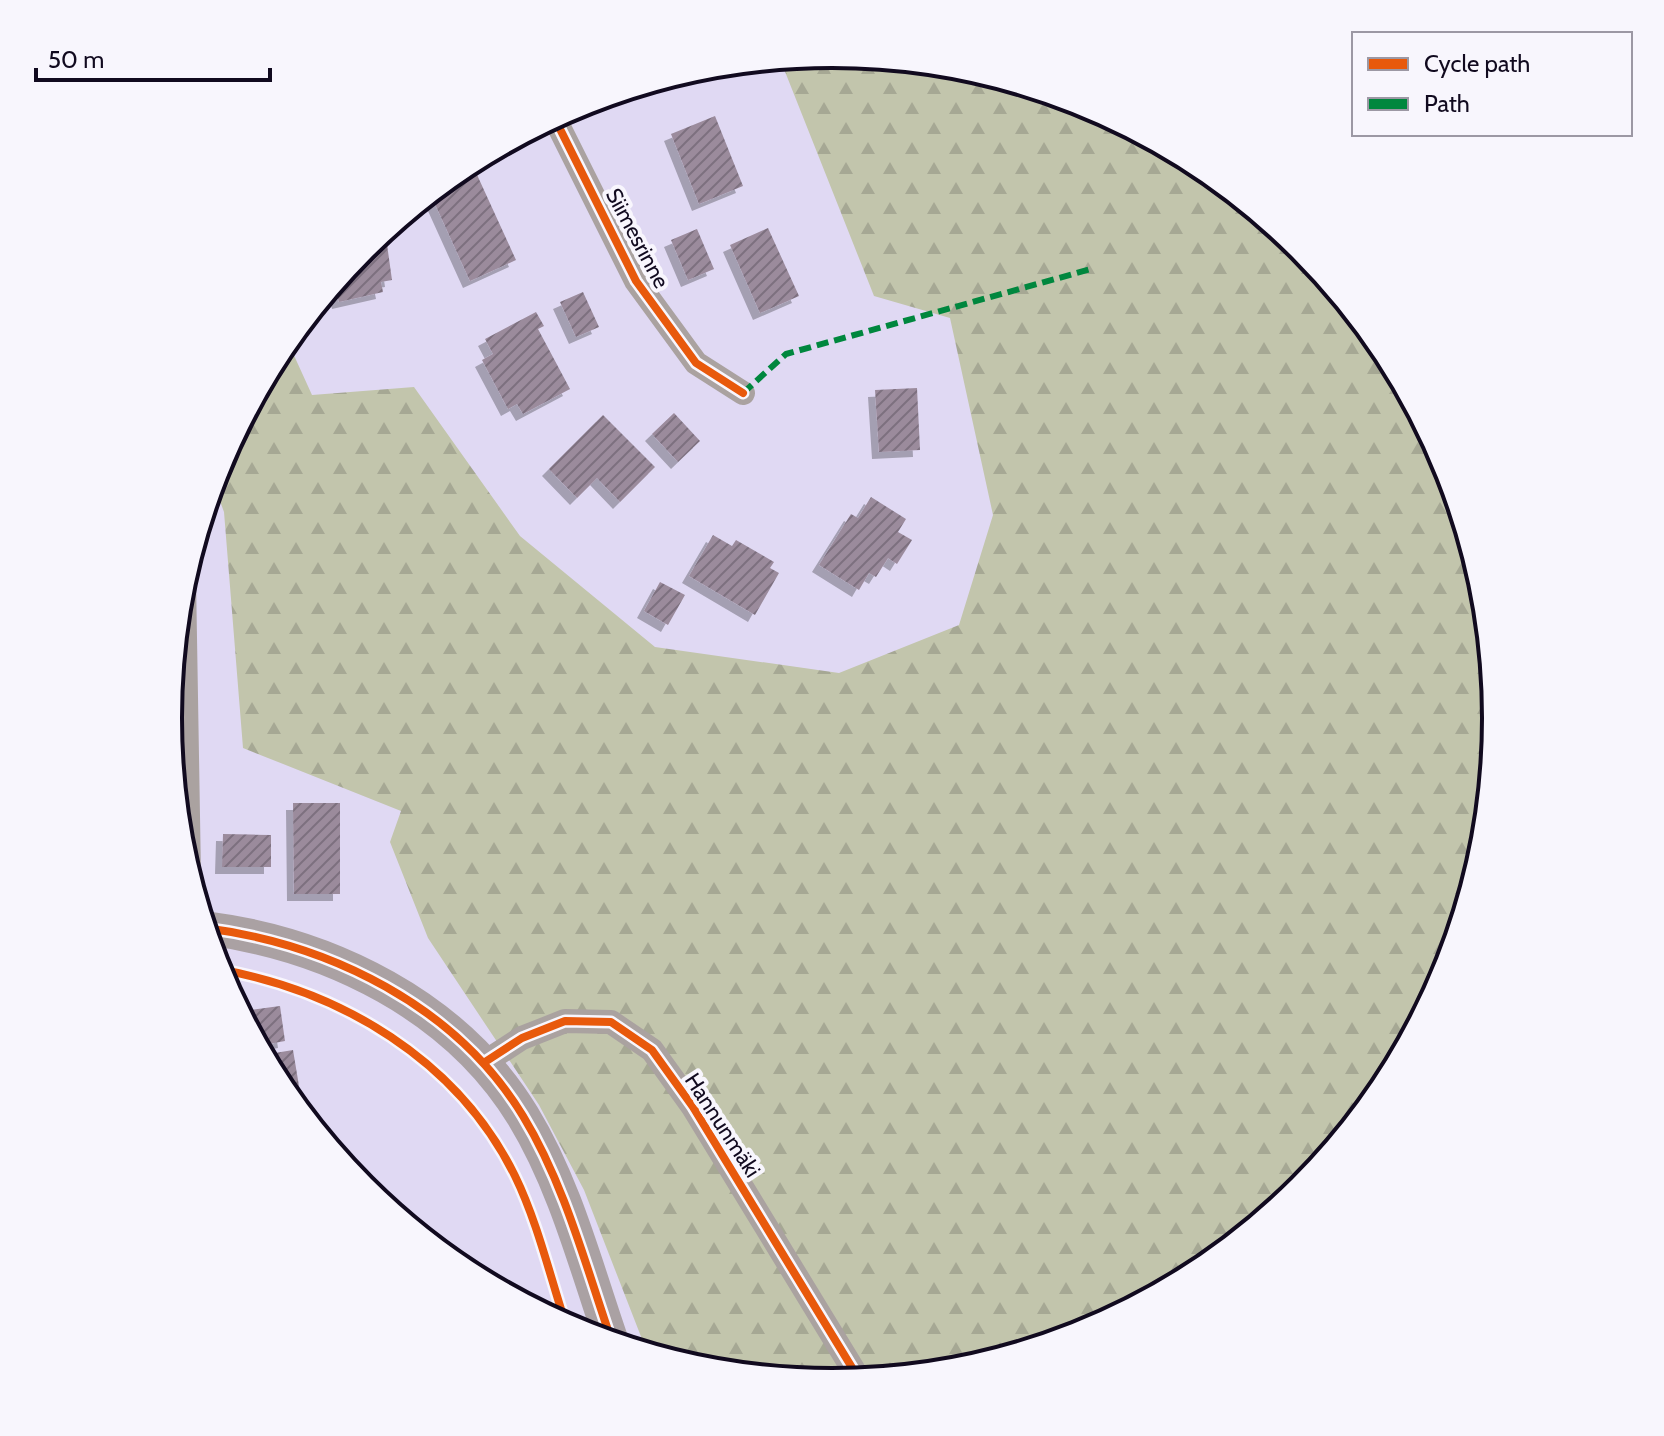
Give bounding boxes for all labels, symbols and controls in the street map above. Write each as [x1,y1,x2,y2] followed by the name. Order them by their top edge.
[36,32,270,82] scale bar
[1352,32,1632,136] legend
[48,45,104,74] text: 50 m
[1424,49,1530,78] text: Cycle path
[1424,89,1470,118] text: Path
[600,184,675,293] street label: Siimesrinne
[679,1068,766,1182] street label: Hannunmäki

